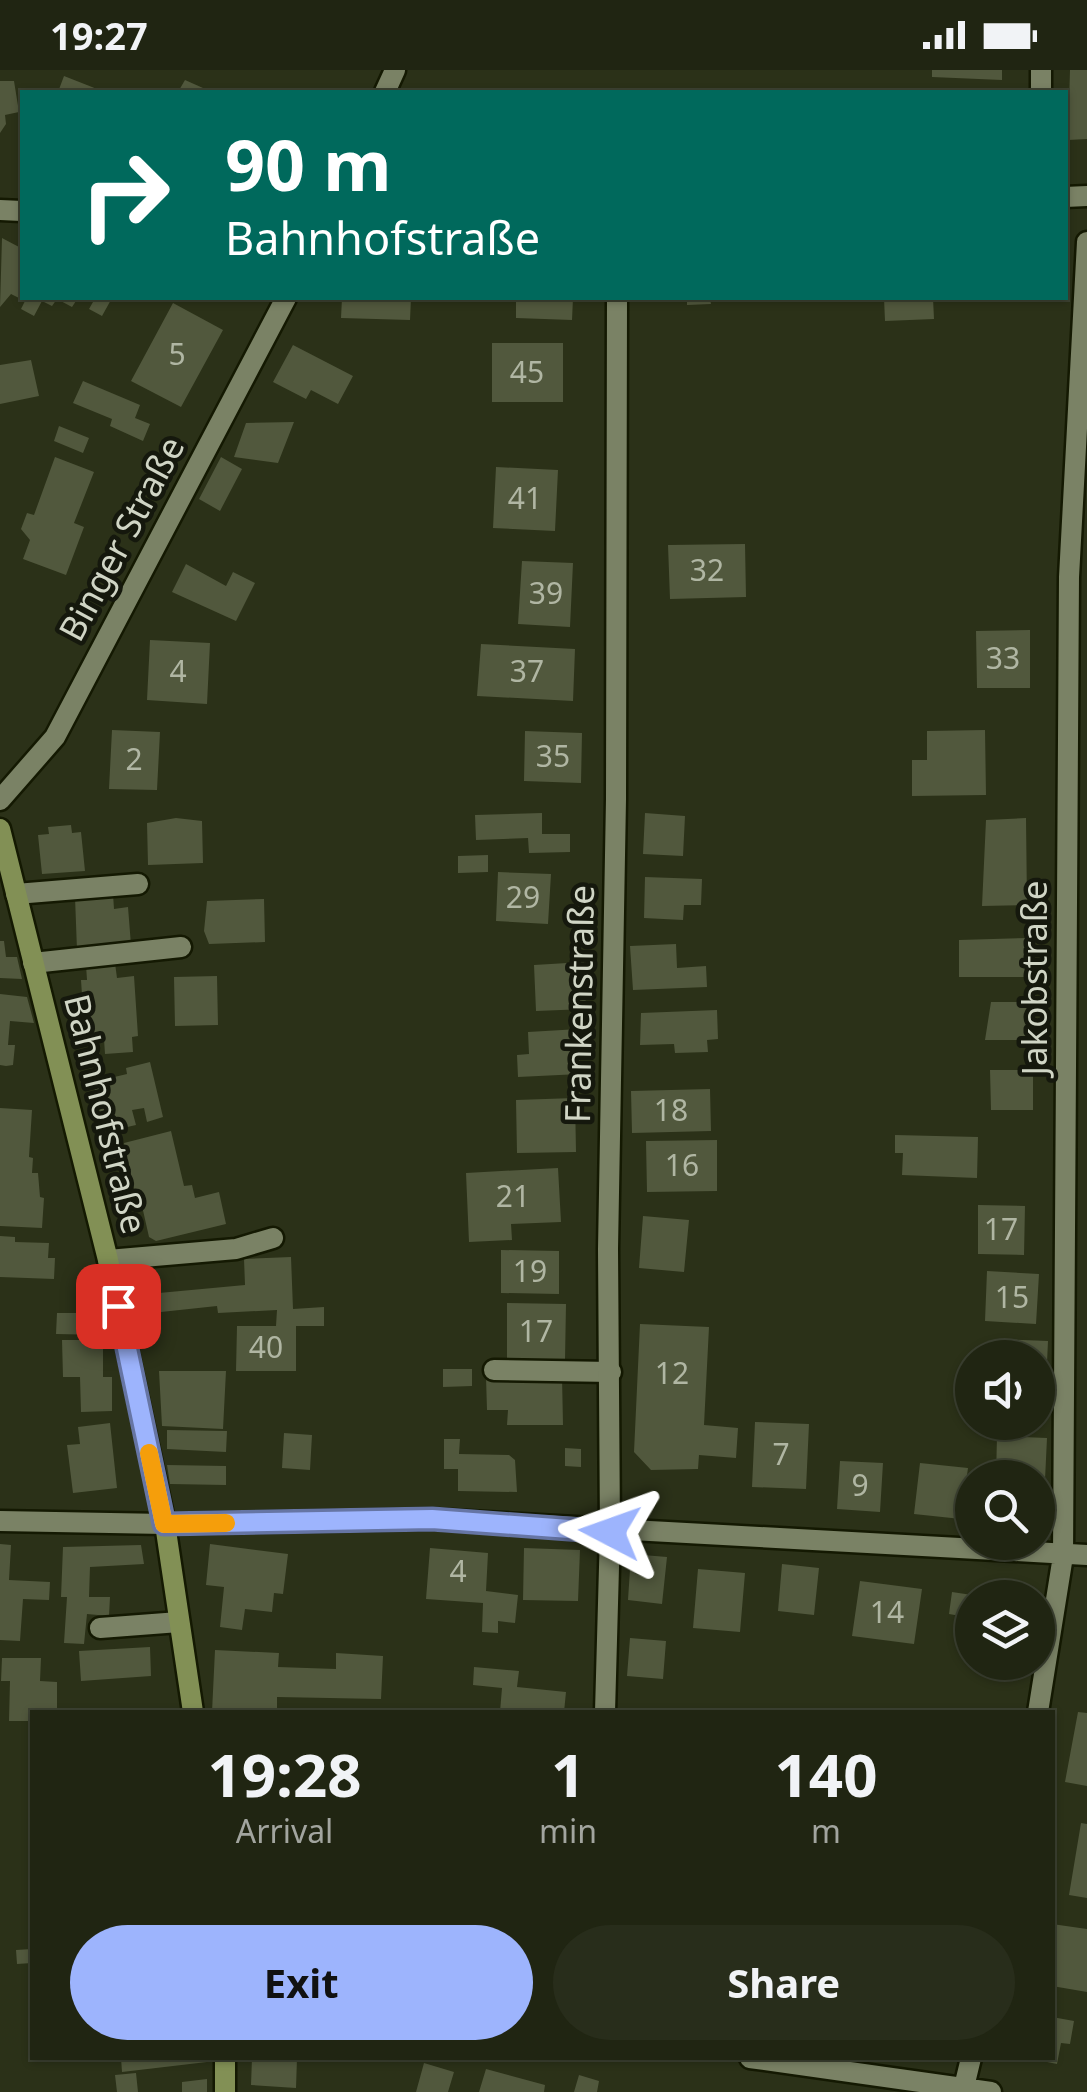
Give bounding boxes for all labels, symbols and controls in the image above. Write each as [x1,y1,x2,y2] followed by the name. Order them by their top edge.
[50,9,148,61] text: 19:27
[225,116,392,212] text: 90 m
[60,130,190,260] icon: right
[225,207,540,268] text: Bahnhofstraße
[168,333,186,374] house number: 5
[510,351,544,392] house number: 45
[47,428,194,649] street label: Binger Straße
[508,477,542,518] house number: 41
[690,549,724,590] house number: 32
[529,572,563,613] house number: 39
[986,637,1020,678] house number: 33
[169,650,187,691] house number: 4
[510,650,544,691] house number: 37
[536,735,570,776] house number: 35
[125,738,143,779] house number: 2
[506,876,540,917] house number: 29
[1010,880,1057,1079] street label: Jakobstraße
[553,885,604,1123] street label: Frankenstraße
[54,989,159,1238] street label: Bahnhofstraße
[654,1089,688,1130] house number: 18
[665,1144,699,1185] house number: 16
[496,1175,530,1216] house number: 21
[984,1208,1018,1249] house number: 17
[513,1250,547,1291] house number: 19
[76,1264,161,1349] pin
[995,1276,1029,1317] house number: 15
[91,1279,146,1334] icon: arrive
[519,1310,553,1351] house number: 17
[249,1326,283,1367] house number: 40
[955,1340,1055,1680] map controls
[955,1340,1055,1440] button: sound
[655,1352,689,1393] house number: 12
[772,1433,790,1474] house number: 7
[955,1460,1055,1560] button: search
[851,1464,869,1505] house number: 9
[558,1480,662,1584] position arrow
[449,1550,467,1591] house number: 4
[955,1580,1055,1680] button: layers
[870,1591,904,1632] house number: 14
[207,1733,362,1815] text: 19:28
[551,1733,585,1815] text: 1
[775,1733,878,1815] text: 140
[236,1809,333,1852] text: Arrival
[539,1809,597,1852] text: min
[811,1809,841,1852] text: m
[70,1925,533,2040] button: Exit
[553,1925,1015,2040] button: Share

